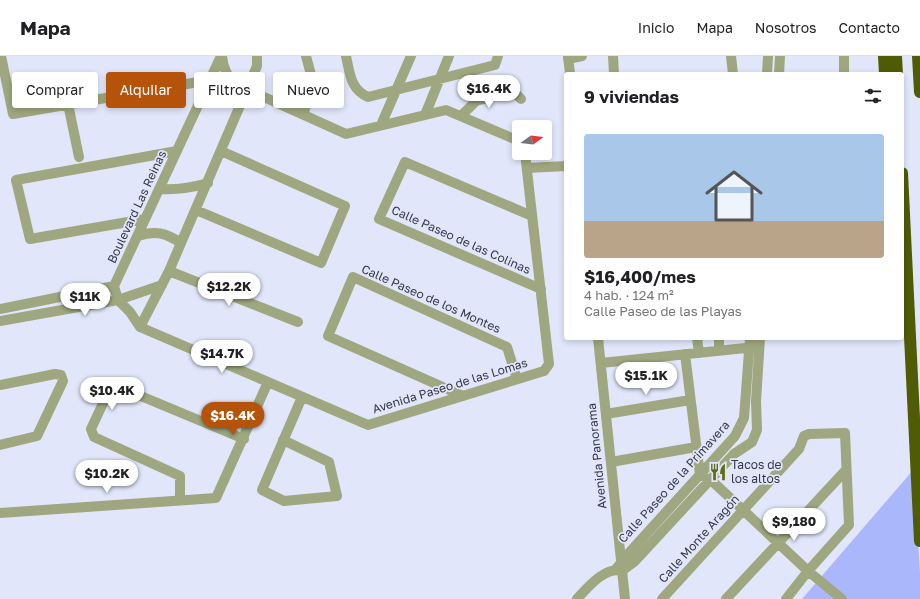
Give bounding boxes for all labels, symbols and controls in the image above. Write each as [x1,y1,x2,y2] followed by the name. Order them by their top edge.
[20,16,71,39] text: Mapa
[638,19,674,36] text: Inicio
[696,19,733,36] text: Mapa
[755,19,816,36] text: Nosotros
[838,19,900,36] text: Contacto
[12,72,98,108] chip: Comprar
[106,72,186,108] chip: Alquilar
[194,72,265,108] chip: Filtros
[273,72,344,108] chip: Nuevo
[456,75,522,109] pin: $16.4K
[466,80,512,96] text: $16.4K
[862,85,884,107] icon: filters
[584,86,679,107] text: 9 viviendas
[512,120,552,160] north arrow
[512,120,552,160] map controls
[104,148,169,266] street label: Boulevard Las Reinas
[698,160,770,232] icon: home
[389,202,533,277] street label: Calle Paseo de las Colinas
[359,261,503,336] street label: Calle Paseo de los Montes
[584,266,696,287] text: $16,400/mes
[196,273,262,307] pin: $12.2K
[207,278,251,294] text: $12.2K
[61,283,109,317] pin: $11K
[584,287,674,303] text: 4 hab. · 124 m²
[69,288,101,304] text: $11K
[584,303,742,319] text: Calle Paseo de las Playas
[189,340,255,374] pin: $14.7K
[200,345,244,361] text: $14.7K
[370,355,529,416] street label: Avenida Paseo de las Lomas
[613,362,679,396] pin: $15.1K
[624,367,668,383] text: $15.1K
[79,377,145,411] pin: $10.4K
[89,382,135,398] text: $10.4K
[200,402,266,436] pin: $16.4K
[583,402,610,510] street label: Avenida Panorama
[210,407,256,423] text: $16.4K
[615,418,732,546] street label: Calle Paseo de la Primavera
[731,457,782,486] place label: Tacos de los altos
[74,460,140,494] pin: $10.2K
[708,462,728,482] restaurant icon: Tacos de los altos
[84,465,130,481] text: $10.2K
[655,492,742,586] street label: Calle Monte Aragón
[761,508,827,542] pin: $9,180
[772,513,816,529] text: $9,180

